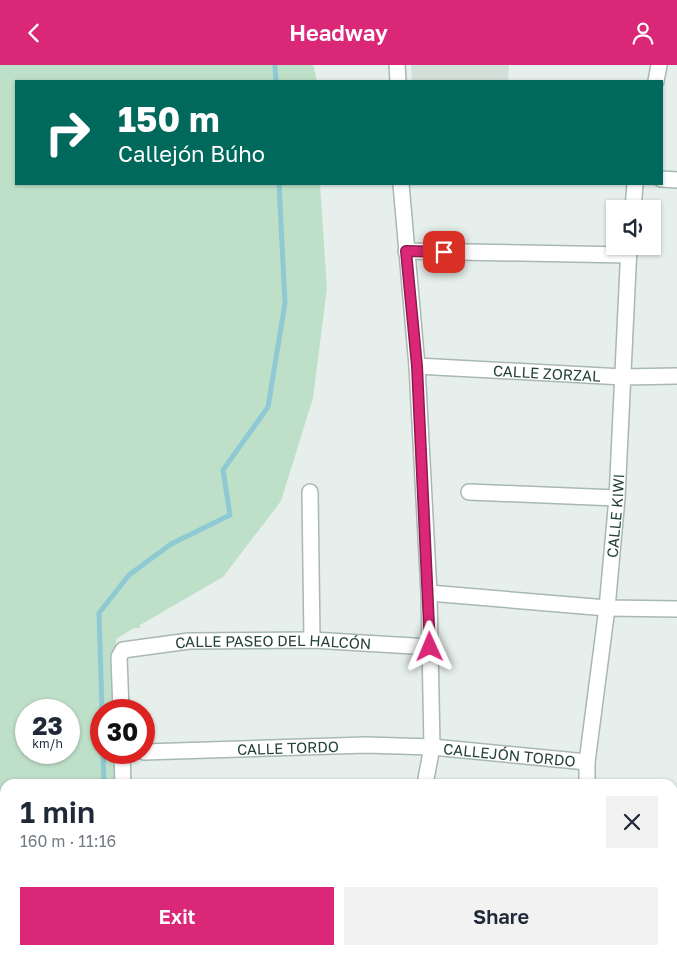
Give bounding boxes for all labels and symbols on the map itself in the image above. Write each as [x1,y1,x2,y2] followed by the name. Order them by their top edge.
[423,231,465,273] pin
[492,361,602,385] street label: CALLE ZORZAL
[603,473,627,558] street label: CALLE KIWI
[403,620,455,672] position arrow
[174,631,372,653] street label: CALLE PASEO DEL HALCÓN
[90,699,155,764] speed limit sign: 30
[237,737,339,758] street label: CALLE TORDO
[443,739,576,770] street label: CALLEJÓN TORDO

